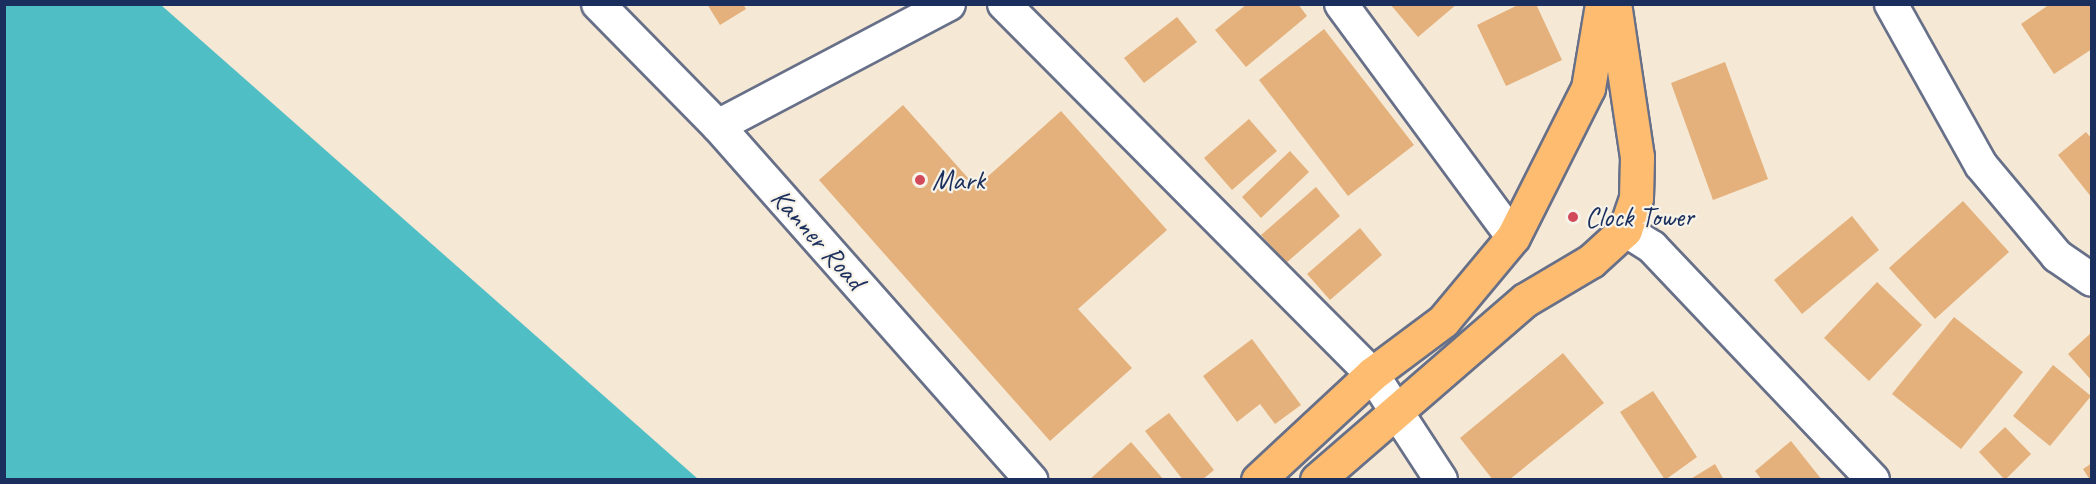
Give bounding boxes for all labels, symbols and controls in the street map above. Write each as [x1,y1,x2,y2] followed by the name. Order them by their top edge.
[932,163,985,197] place label: Mark
[913,173,927,187] marker: Mark
[764,182,872,296] street label: Kanner Road
[1585,200,1693,234] place label: Clock Tower
[1566,210,1580,224] marker: Clock Tower

